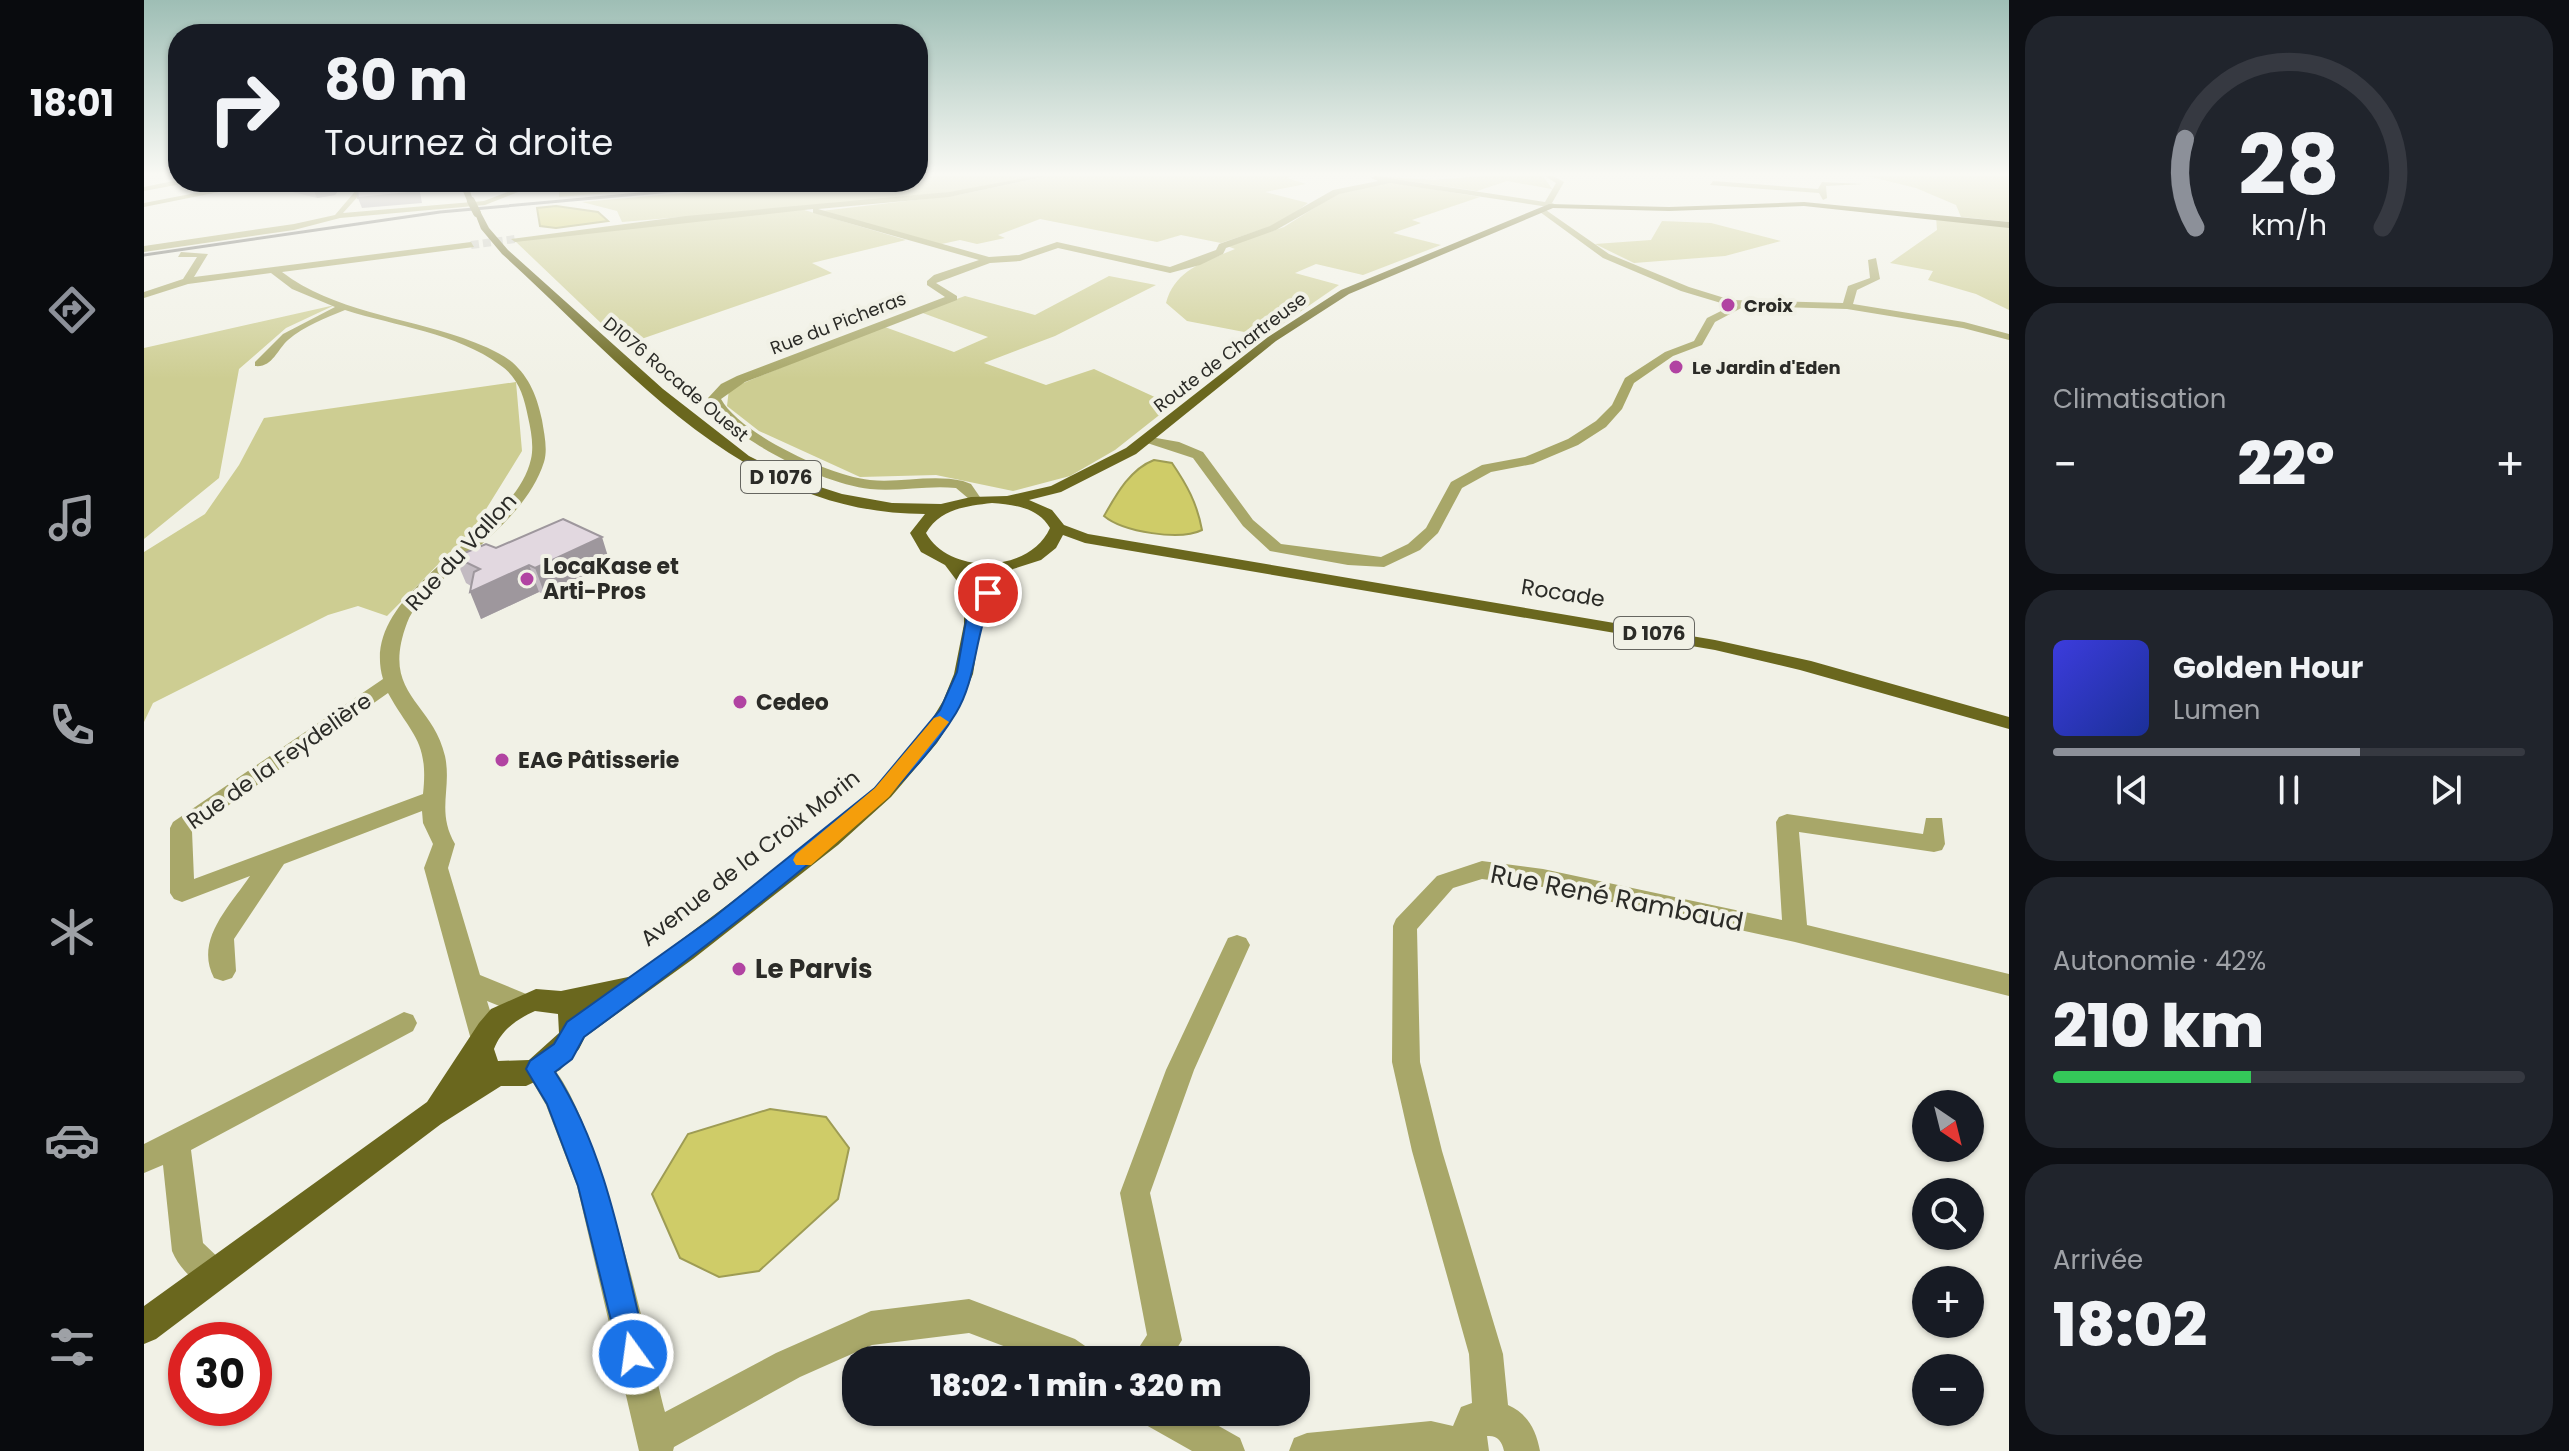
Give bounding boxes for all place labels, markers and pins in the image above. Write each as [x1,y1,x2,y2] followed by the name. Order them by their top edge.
[1744,293,1793,318] place label: Croix
[1719,296,1737,314] marker: Croix
[1692,355,1841,380] place label: Le Jardin d'Eden
[1667,358,1685,376] marker: Le Jardin d'Eden
[543,551,679,607] place label: LocaKase et Arti-Pros
[954,559,1022,627] pin
[518,570,536,588] marker: LocaKase et Arti-Pros
[756,687,829,718] place label: Cedeo
[731,693,749,711] marker: Cedeo
[518,745,679,776] place label: EAG Pâtisserie
[493,751,511,769] marker: EAG Pâtisserie
[755,951,872,987] place label: Le Parvis
[730,960,748,978] marker: Le Parvis

